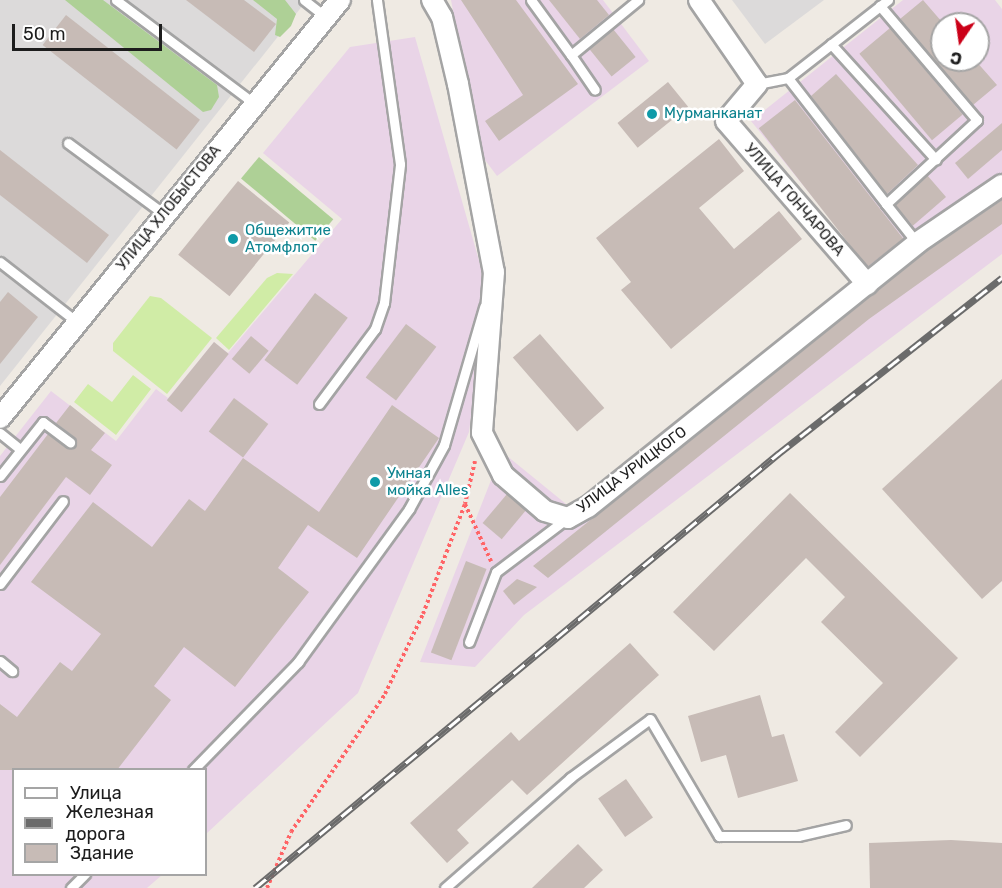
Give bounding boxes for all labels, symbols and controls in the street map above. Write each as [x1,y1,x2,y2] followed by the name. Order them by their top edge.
[15,12,165,50] scale bar
[930,12,990,72] north arrow
[23,23,66,45] text: 50 m
[949,48,964,69] text: С
[664,105,762,123] place label: Мурманканат
[645,107,659,121] marker: Мурманканат
[740,140,848,260] street label: УЛИЦА ГОНЧАРОВА
[113,142,225,274] street label: УЛИЦА ХЛОБЫСТОВА
[245,221,331,256] place label: Общежитие Атомфлот
[226,232,240,246] marker: Общежитие Атомфлот
[574,423,690,517] street label: УЛИЦА УРИЦКОГО
[387,464,468,499] place label: Умная мойка Alles
[368,475,382,489] marker: Умная мойка Alles
[12,768,207,876] legend
[70,782,122,804] text: Улица
[65,801,154,845] text: Железная дорога
[70,842,134,864] text: Здание

